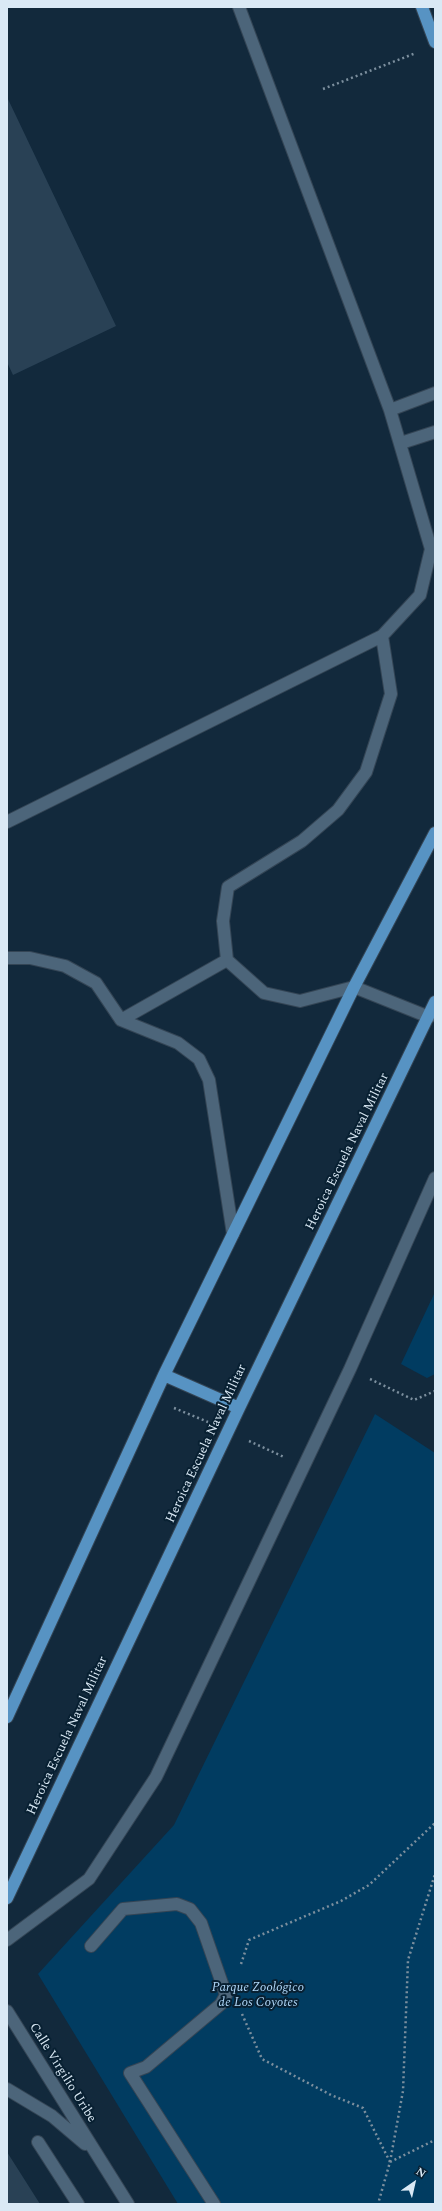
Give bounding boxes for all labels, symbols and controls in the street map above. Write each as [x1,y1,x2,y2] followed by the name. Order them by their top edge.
[303,1071,393,1233] street label: Heroica Escuela Naval Militar
[163,1362,251,1526] street label: Heroica Escuela Naval Militar
[24,1654,112,1818] street label: Heroica Escuela Naval Militar
[212,1980,304,2011] park label: Parque Zoológico de Los Coyotes
[25,2020,99,2126] street label: Calle Virgilio Uribe
[394,2163,434,2203] north arrow
[413,2163,429,2182] text: N

